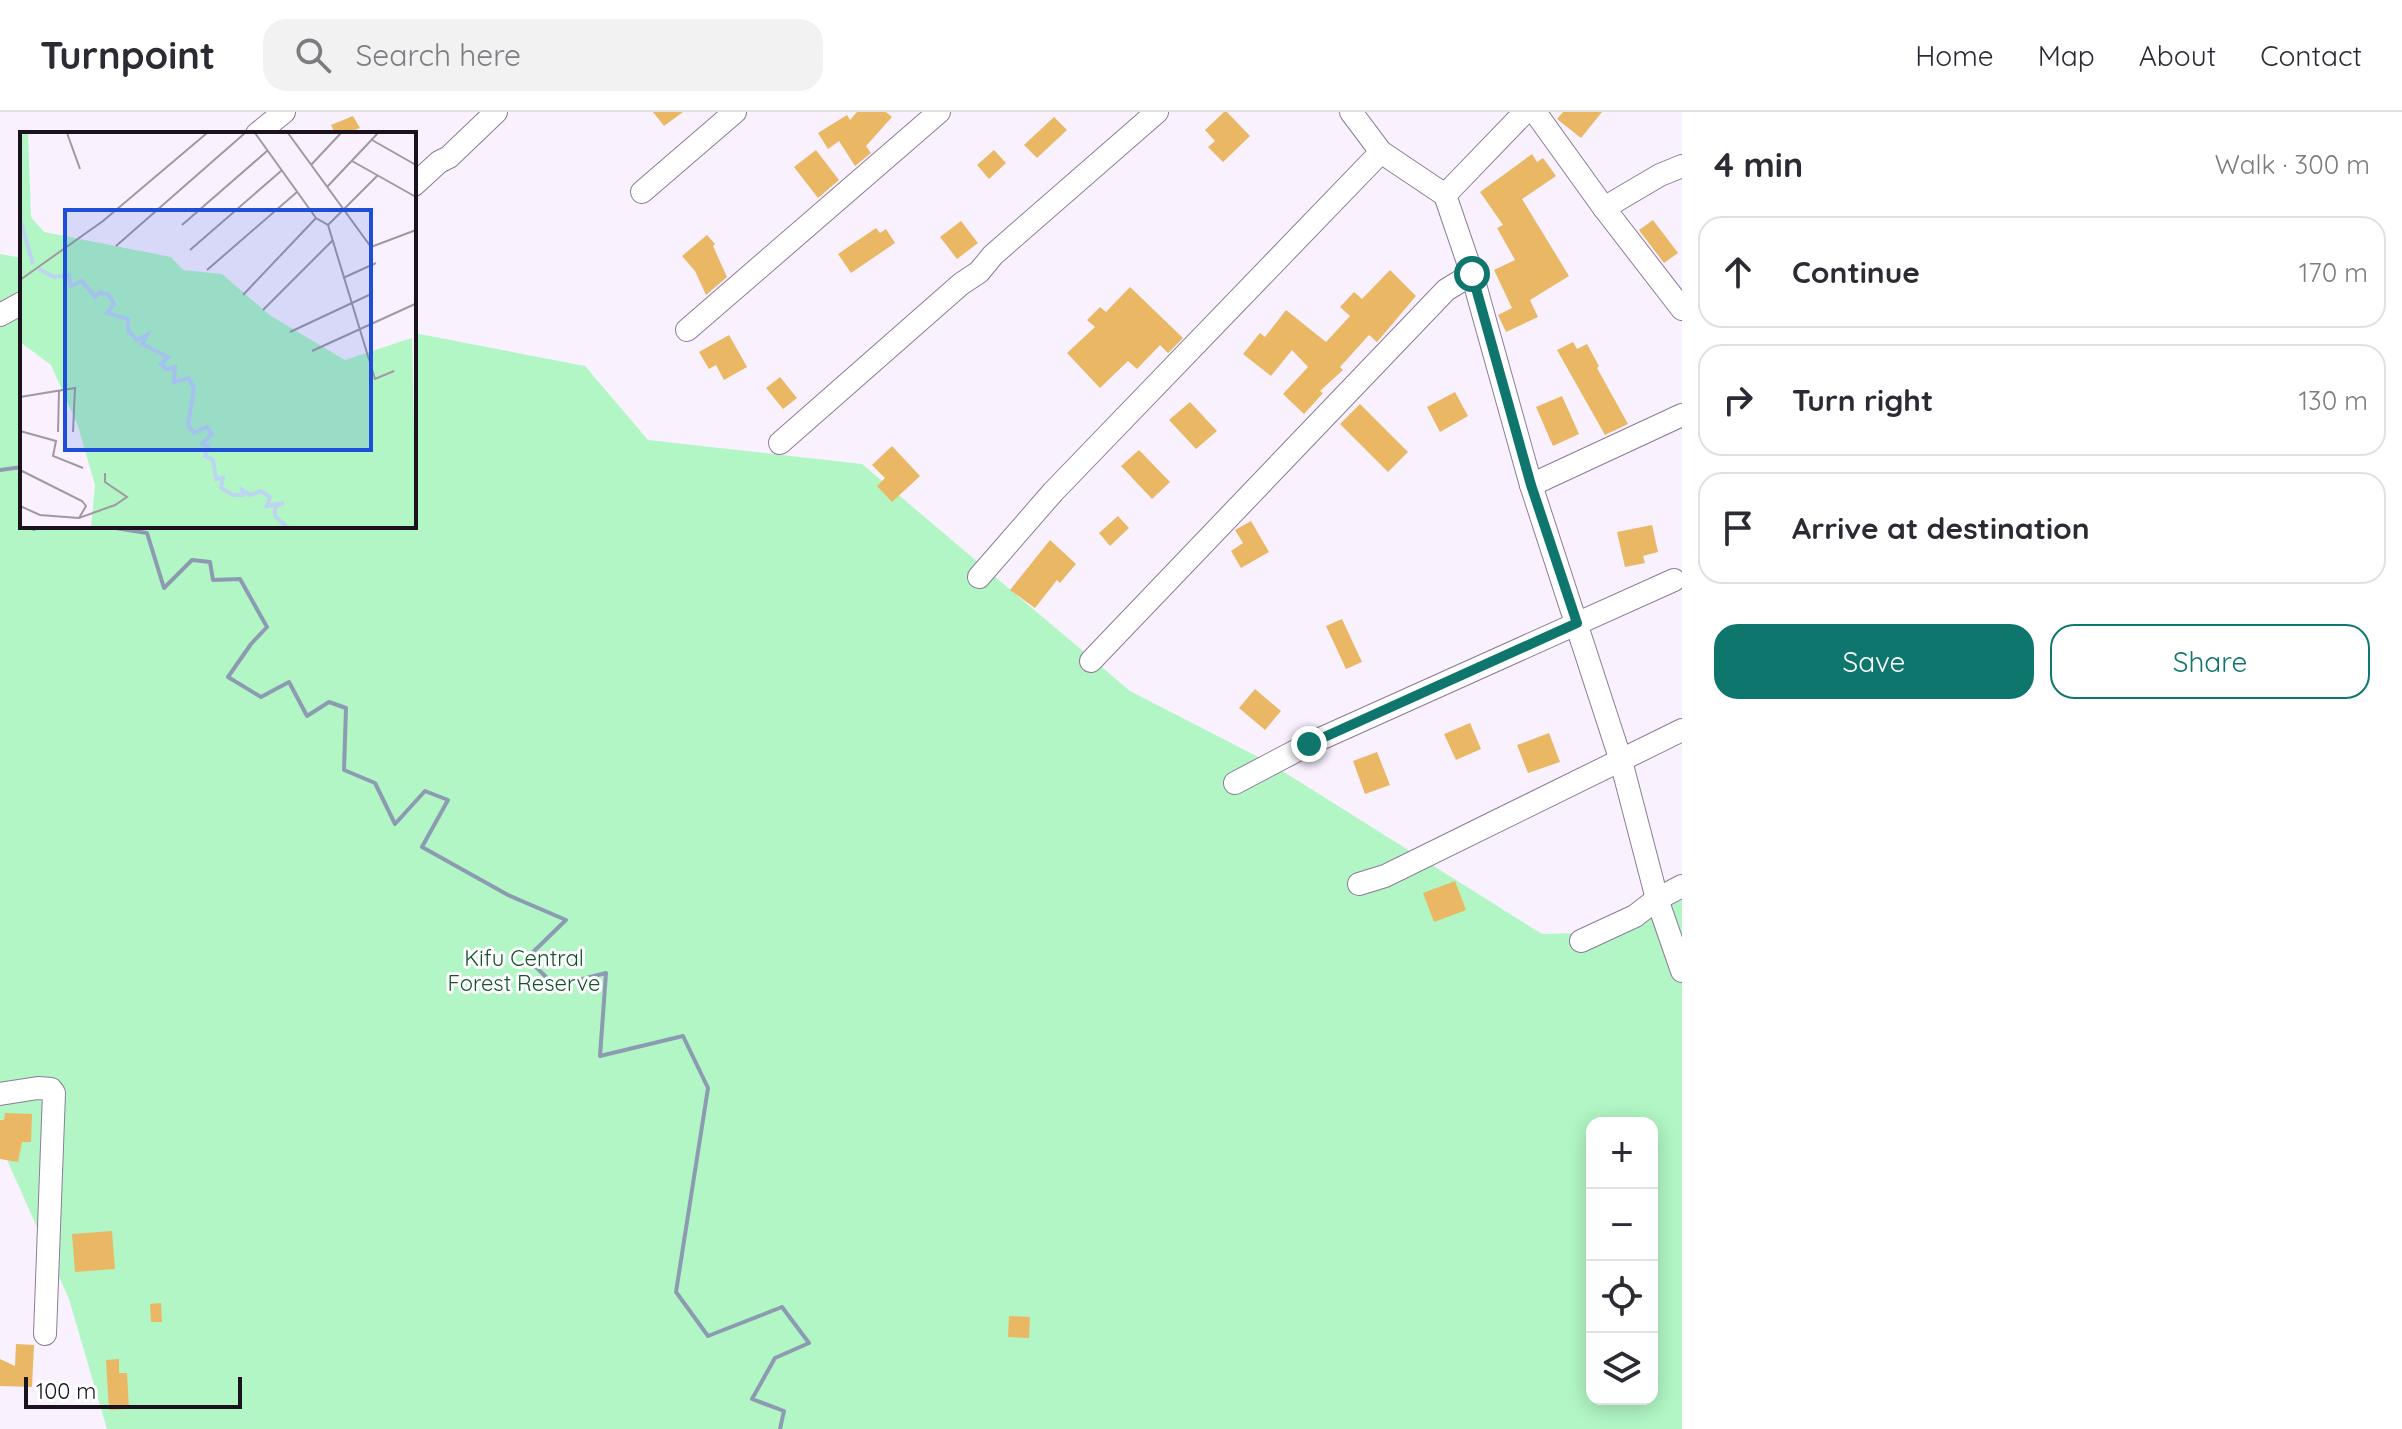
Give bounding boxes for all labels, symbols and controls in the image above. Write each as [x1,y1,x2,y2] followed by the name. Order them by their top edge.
[263,19,823,91] search box
[40,31,215,79] text: Turnpoint
[291,33,335,77] icon: search
[355,36,521,74] text: Search here
[1915,38,1994,73] text: Home
[2038,38,2095,73] text: Map
[2139,38,2216,73] text: About
[2260,38,2362,73] text: Contact
[20,132,416,528] inset map
[1714,143,1803,186] text: 4 min
[2215,148,2370,181] text: Walk · 300 m
[1716,250,1760,294] icon: ahead
[1792,253,1920,291] text: Continue
[1454,256,1490,292] route start
[2299,256,2368,289] text: 170 m
[1716,378,1760,422] icon: right
[1792,381,1933,419] text: Turn right
[2298,384,2368,417] text: 130 m
[1716,506,1760,550] icon: arrive
[1792,509,2090,547] text: Arrive at destination
[1714,624,2034,699] button: Save
[2050,624,2370,699] button: Share
[1291,726,1327,762] route end
[448,944,600,997] park label: Kifu Central Forest Reserve
[1586,1117,1658,1405] map controls
[1586,1117,1658,1189] button: +
[1586,1189,1658,1261] button: −
[1586,1261,1658,1333] button: locate
[1586,1333,1658,1405] button: layers
[24,1373,242,1409] scale bar
[36,1377,96,1405] text: 100 m

